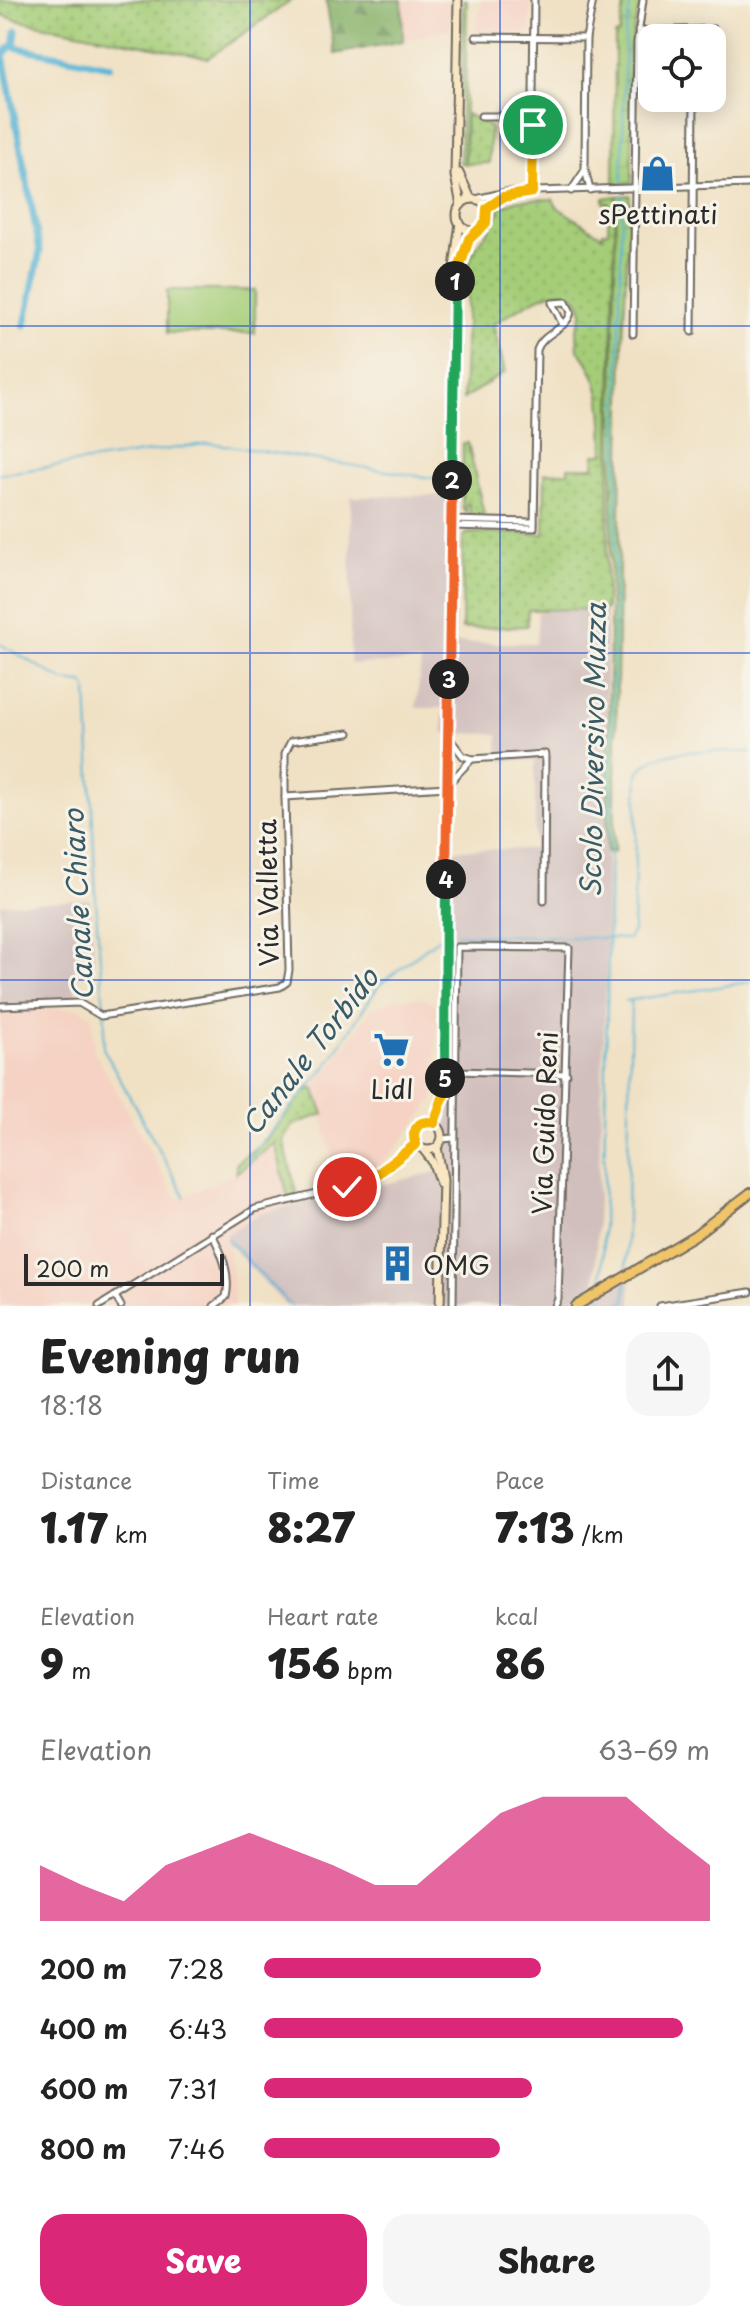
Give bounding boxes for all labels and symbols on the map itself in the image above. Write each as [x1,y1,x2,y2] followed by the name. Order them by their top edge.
[499,91,567,159] pin
[639,155,677,193] shop icon: sPettinati
[598,194,718,233] place label: sPettinati
[435,261,475,301] pin: 1
[432,460,472,500] pin: 2
[568,602,616,898] water label: Scolo Diversivo Muzza
[429,659,469,699] pin: 3
[50,807,103,1002] water label: Canale Chiaro
[246,818,288,967] street label: Via Valletta
[426,859,466,899] pin: 4
[230,957,389,1144] water label: Canale Torbido
[373,1030,411,1068] supermarket icon: Lidl
[521,1031,567,1215] street label: Via Guido Reni
[425,1058,465,1098] pin: 5
[371,1069,413,1108] place label: Lidl
[313,1153,381,1221] pin
[378,1245,416,1283] building icon: OMG
[423,1245,490,1284] place label: OMG
[24,1250,224,1286] scale bar

